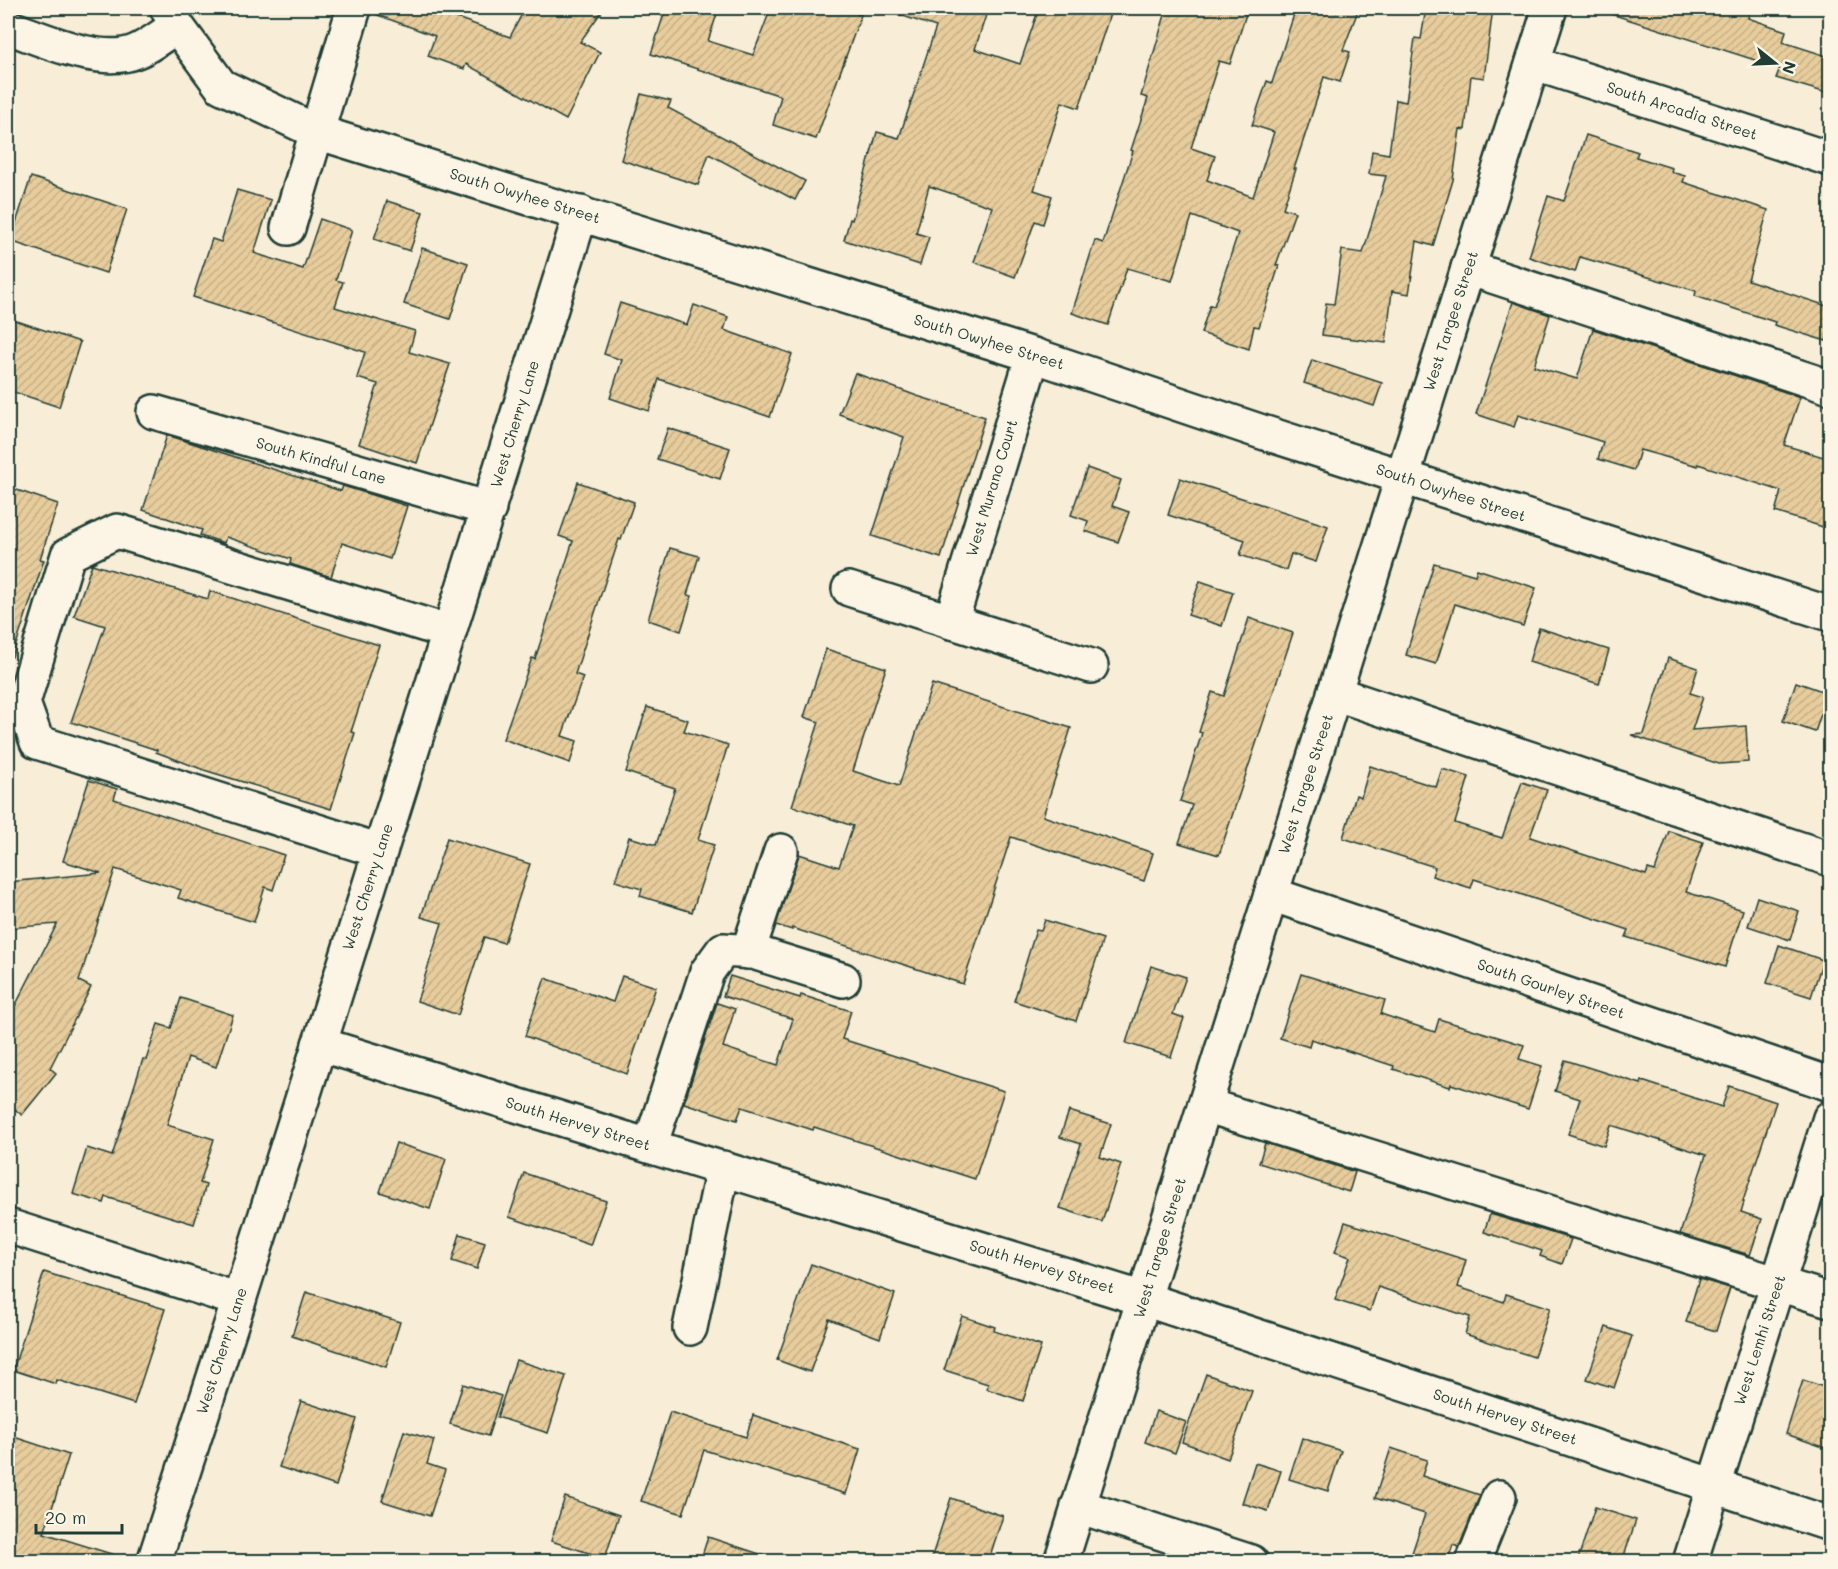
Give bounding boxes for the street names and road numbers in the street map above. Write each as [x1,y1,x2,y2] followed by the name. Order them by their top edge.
[1604,76,1760,144] street label: South Arcadia Street
[448,163,603,227] street label: South Owyhee Street
[1418,248,1482,393] street label: West Targee Street
[912,309,1067,373] street label: South Owyhee Street
[485,358,543,490] street label: West Cherry Lane
[961,417,1021,559] street label: West Murano Court
[254,432,389,488] street label: South Kindful Lane
[1374,458,1529,526] street label: South Owyhee Street
[1273,711,1337,856] street label: West Targee Street
[337,821,397,953] street label: West Cherry Lane
[1475,953,1628,1023] street label: South Gourley Street
[503,1091,653,1155] street label: South Hervey Street
[1128,1175,1190,1321] street label: West Targee Street
[967,1234,1117,1298] street label: South Hervey Street
[1729,1272,1790,1407] street label: West Lemhi Street
[191,1285,251,1417] street label: West Cherry Lane
[1431,1383,1580,1449] street label: South Hervey Street

